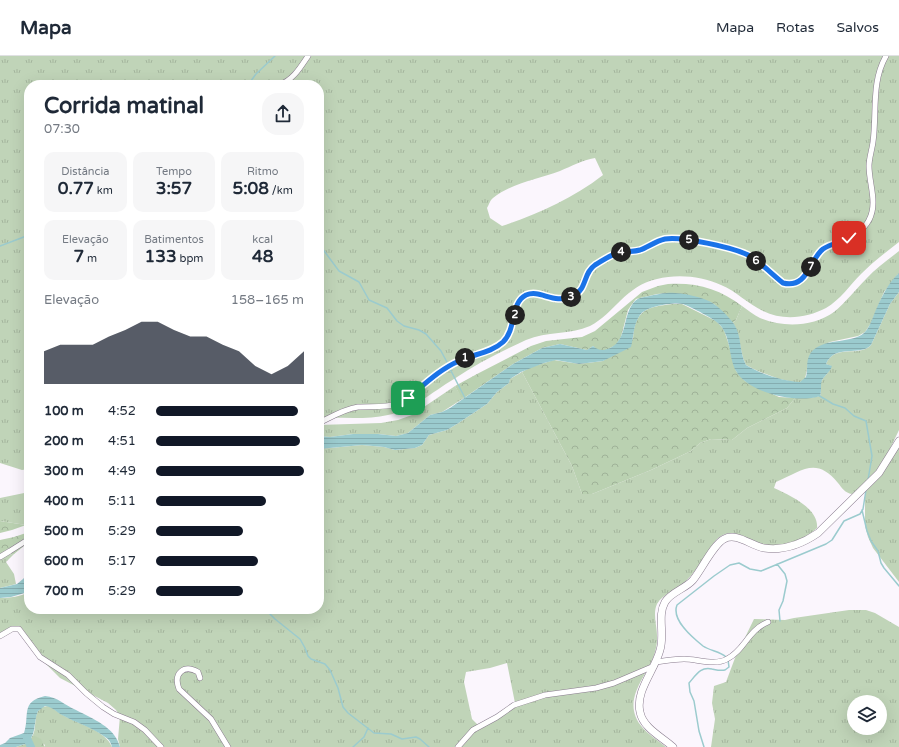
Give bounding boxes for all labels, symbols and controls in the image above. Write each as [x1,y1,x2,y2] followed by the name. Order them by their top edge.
[20,17,72,39] text: Mapa
[716,19,754,36] text: Mapa
[776,19,814,36] text: Rotas
[836,19,879,36] text: Salvos
[44,93,204,119] text: Corrida matinal
[262,93,304,135] button: share
[44,121,80,137] text: 07:30
[61,165,109,178] text: Distância
[156,165,192,178] text: Tempo
[247,165,278,178] text: Ritmo
[58,178,94,199] text: 0.77
[156,178,192,199] text: 3:57
[233,178,269,199] text: 5:08
[94,184,113,197] text: km
[269,184,293,197] text: /km
[832,221,866,255] pin
[838,227,860,249] icon: check
[679,230,699,250] pin: 5
[62,233,109,246] text: Elevação
[144,233,204,246] text: Batimentos
[252,233,273,246] text: kcal
[686,233,692,246] text: 5
[611,242,631,262] pin: 4
[618,245,624,258] text: 4
[74,246,84,267] text: 7
[145,246,177,267] text: 133
[252,246,273,267] text: 48
[746,251,766,271] pin: 6
[84,252,97,265] text: m
[177,252,203,265] text: bpm
[753,254,759,267] text: 6
[801,257,821,277] pin: 7
[808,260,814,273] text: 7
[561,287,581,307] pin: 3
[568,290,574,303] text: 3
[44,292,99,308] text: Elevação
[231,292,304,308] text: 158–165 m
[505,305,525,325] pin: 2
[512,308,518,321] text: 2
[455,348,475,368] pin: 1
[462,351,468,364] text: 1
[391,381,425,415] pin
[397,387,419,409] icon: arrive
[44,403,84,419] text: 100 m
[108,403,136,419] text: 4:52
[44,433,84,449] text: 200 m
[108,433,136,449] text: 4:51
[44,463,84,479] text: 300 m
[108,463,136,479] text: 4:49
[44,493,84,509] text: 400 m
[108,493,136,509] text: 5:11
[44,523,84,539] text: 500 m
[108,523,136,539] text: 5:29
[44,553,84,569] text: 600 m
[108,553,136,569] text: 5:17
[44,583,84,599] text: 700 m
[108,583,136,599] text: 5:29
[847,695,887,735] map controls
[847,695,887,735] button: layers

